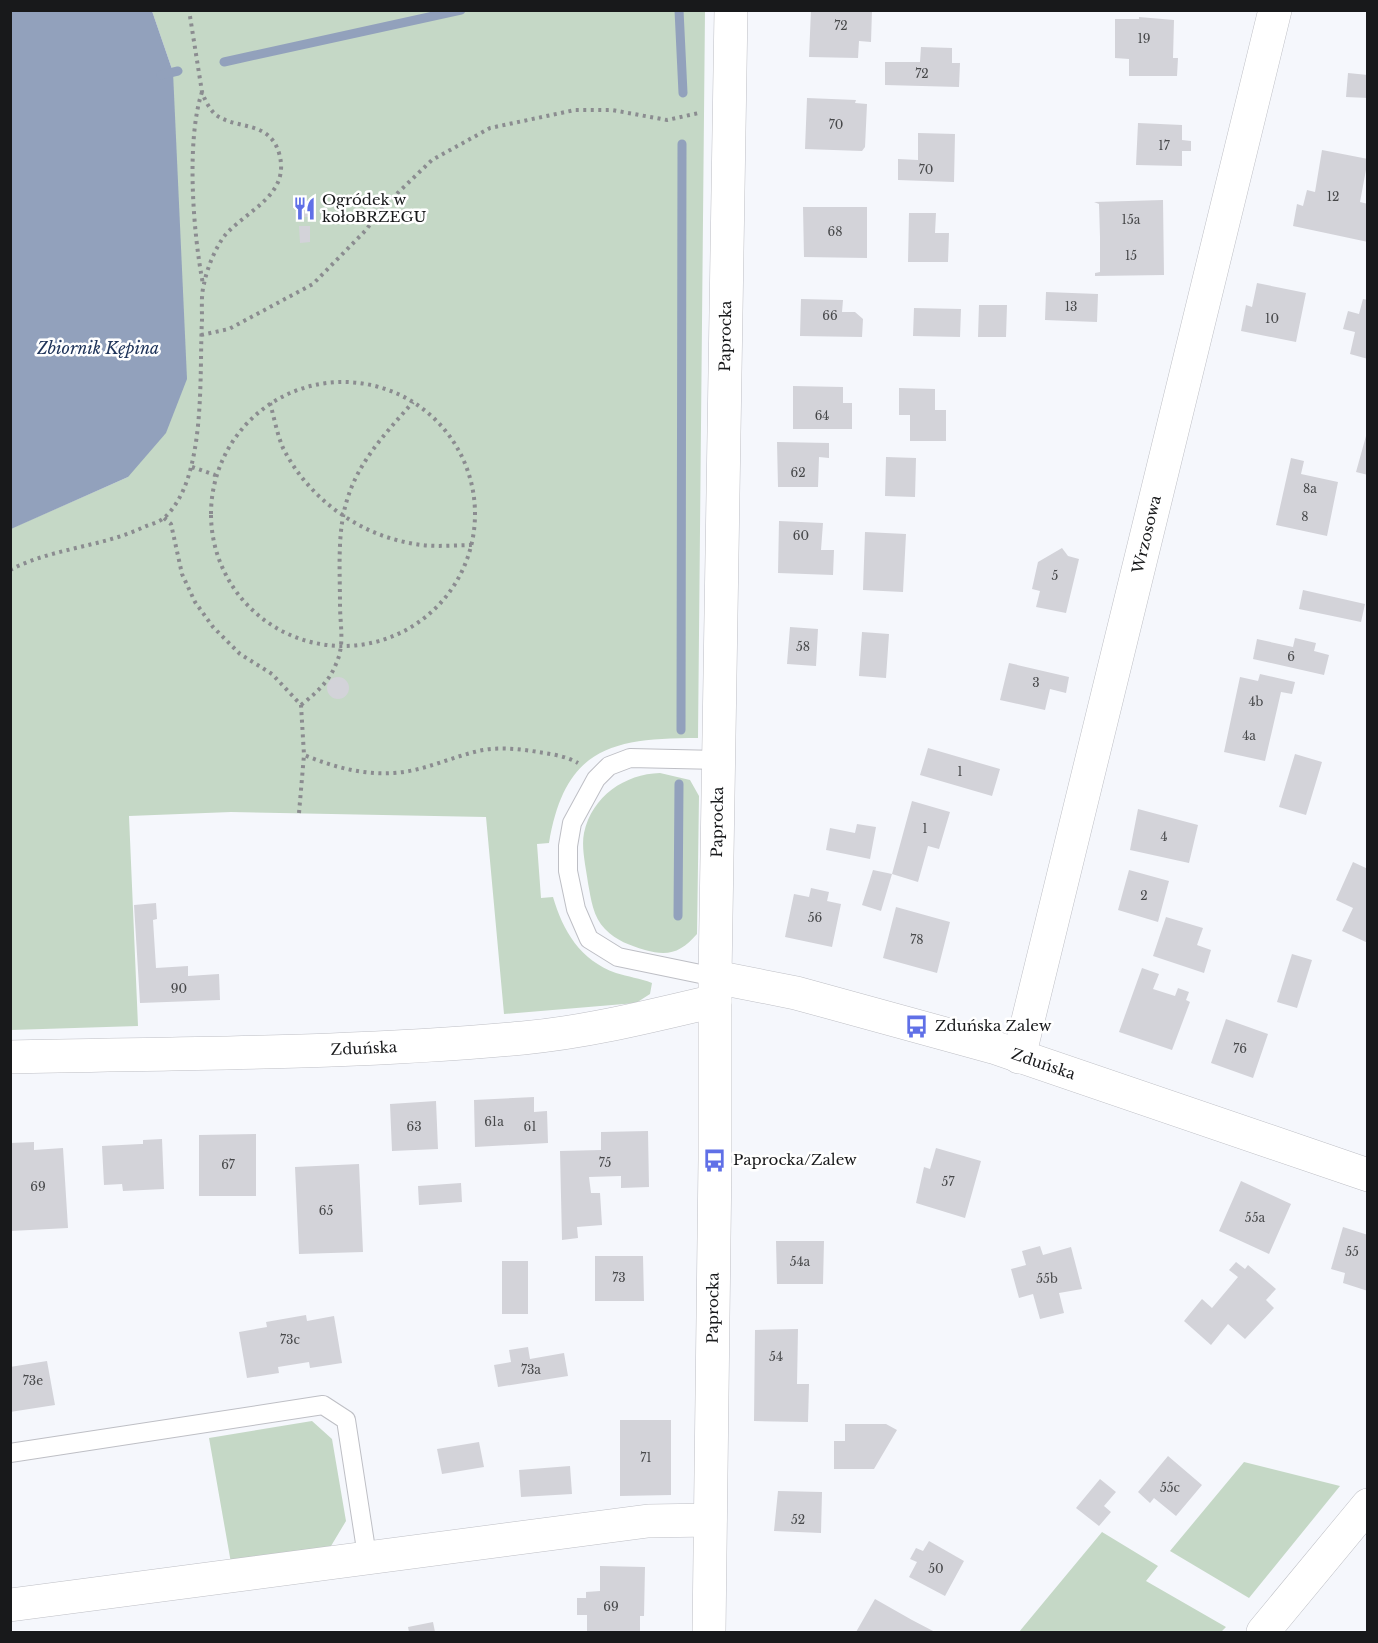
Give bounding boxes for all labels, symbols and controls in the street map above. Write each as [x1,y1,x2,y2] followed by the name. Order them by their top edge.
[834,18,848,33] house number: 72
[1137,31,1151,46] house number: 19
[915,66,929,81] house number: 72
[829,117,843,132] house number: 70
[1158,138,1171,153] house number: 17
[919,162,933,177] house number: 70
[1327,189,1339,204] house number: 12
[322,190,427,226] place label: Ogródek w kołoBRZEGU
[291,196,317,222] restaurant icon: Ogródek w kołoBRZEGU
[1122,212,1141,227] house number: 15a
[828,224,843,239] house number: 68
[1125,248,1137,263] house number: 15
[1065,299,1077,314] house number: 13
[715,300,735,372] street label: Paprocka
[822,308,838,323] house number: 66
[1265,311,1279,326] house number: 10
[36,338,159,358] water label: Zbiornik Kępina
[815,408,829,423] house number: 64
[790,465,806,480] house number: 62
[1303,481,1317,496] house number: 8a
[1127,493,1165,576] street label: Wrzosowa
[1301,509,1309,524] house number: 8
[793,528,809,543] house number: 60
[1052,568,1059,583] house number: 5
[796,639,810,654] house number: 58
[1287,649,1295,664] house number: 6
[1032,675,1040,690] house number: 3
[1249,694,1264,709] house number: 4b
[1242,728,1256,743] house number: 4a
[957,764,963,779] house number: 1
[707,786,727,858] street label: Paprocka
[922,821,928,836] house number: 1
[1160,829,1168,844] house number: 4
[1140,888,1148,903] house number: 2
[808,910,823,925] house number: 56
[910,932,924,947] house number: 78
[171,981,187,996] house number: 90
[904,1013,930,1039] bus stop icon: Zduńska Zalew
[935,1016,1052,1035] place label: Zduńska Zalew
[330,1037,398,1059] street label: Zduńska
[1233,1041,1247,1056] house number: 76
[1009,1044,1079,1084] street label: Zduńska
[484,1114,504,1129] house number: 61a
[406,1119,422,1134] house number: 63
[523,1119,537,1134] house number: 61
[702,1147,728,1173] bus stop icon: Paprocka/Zalew
[733,1150,857,1169] place label: Paprocka/Zalew
[599,1155,612,1170] house number: 75
[221,1157,236,1172] house number: 67
[942,1174,955,1189] house number: 57
[30,1179,46,1194] house number: 69
[319,1203,333,1218] house number: 65
[1245,1210,1265,1225] house number: 55a
[1345,1244,1359,1259] house number: 55
[790,1254,811,1269] house number: 54a
[612,1270,626,1285] house number: 73
[1036,1271,1058,1286] house number: 55b
[703,1272,723,1344] street label: Paprocka
[280,1332,300,1347] house number: 73c
[769,1349,783,1364] house number: 54
[521,1362,541,1377] house number: 73a
[23,1373,43,1388] house number: 73e
[640,1450,652,1465] house number: 71
[1160,1480,1181,1495] house number: 55c
[791,1512,805,1527] house number: 52
[928,1561,944,1576] house number: 50
[603,1599,619,1614] house number: 69

